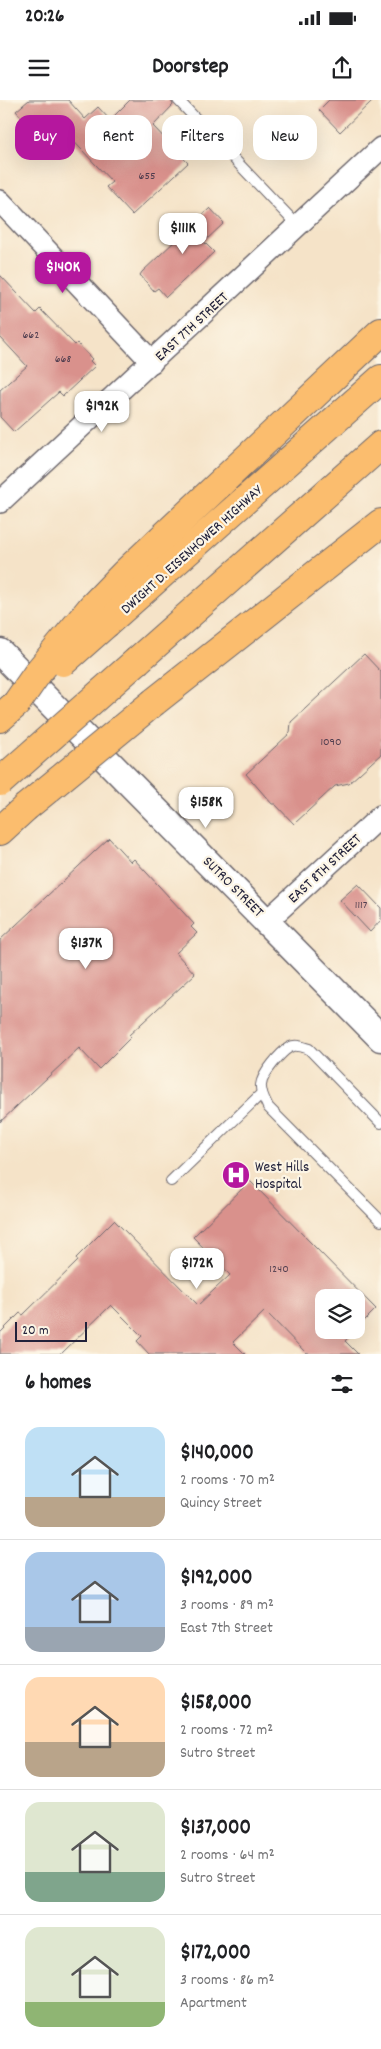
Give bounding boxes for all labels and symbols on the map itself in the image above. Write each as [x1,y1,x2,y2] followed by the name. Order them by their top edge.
[139,168,156,185] house number: 655
[148,212,218,255] pin: $111K
[28,252,98,294] pin: $140K
[151,288,234,367] street label: EAST 7TH STREET
[22,327,40,344] house number: 662
[55,351,71,368] house number: 668
[67,390,137,433] pin: $192K
[117,480,268,620] street label: DWIGHT D. EISENHOWER HIGHWAY
[320,734,342,751] house number: 1090
[171,786,241,829] pin: $158K
[284,829,367,909] street label: EAST 8TH STREET
[197,852,268,923] street label: SUTRO STREET
[355,897,368,914] house number: 1117
[51,928,121,970] pin: $137K
[255,1157,309,1196] place label: West Hills Hospital
[221,1160,251,1190] hospital icon: West Hills Hospital
[162,1248,232,1290] pin: $172K
[269,1261,289,1278] house number: 1240
[15,1319,88,1342] scale bar

